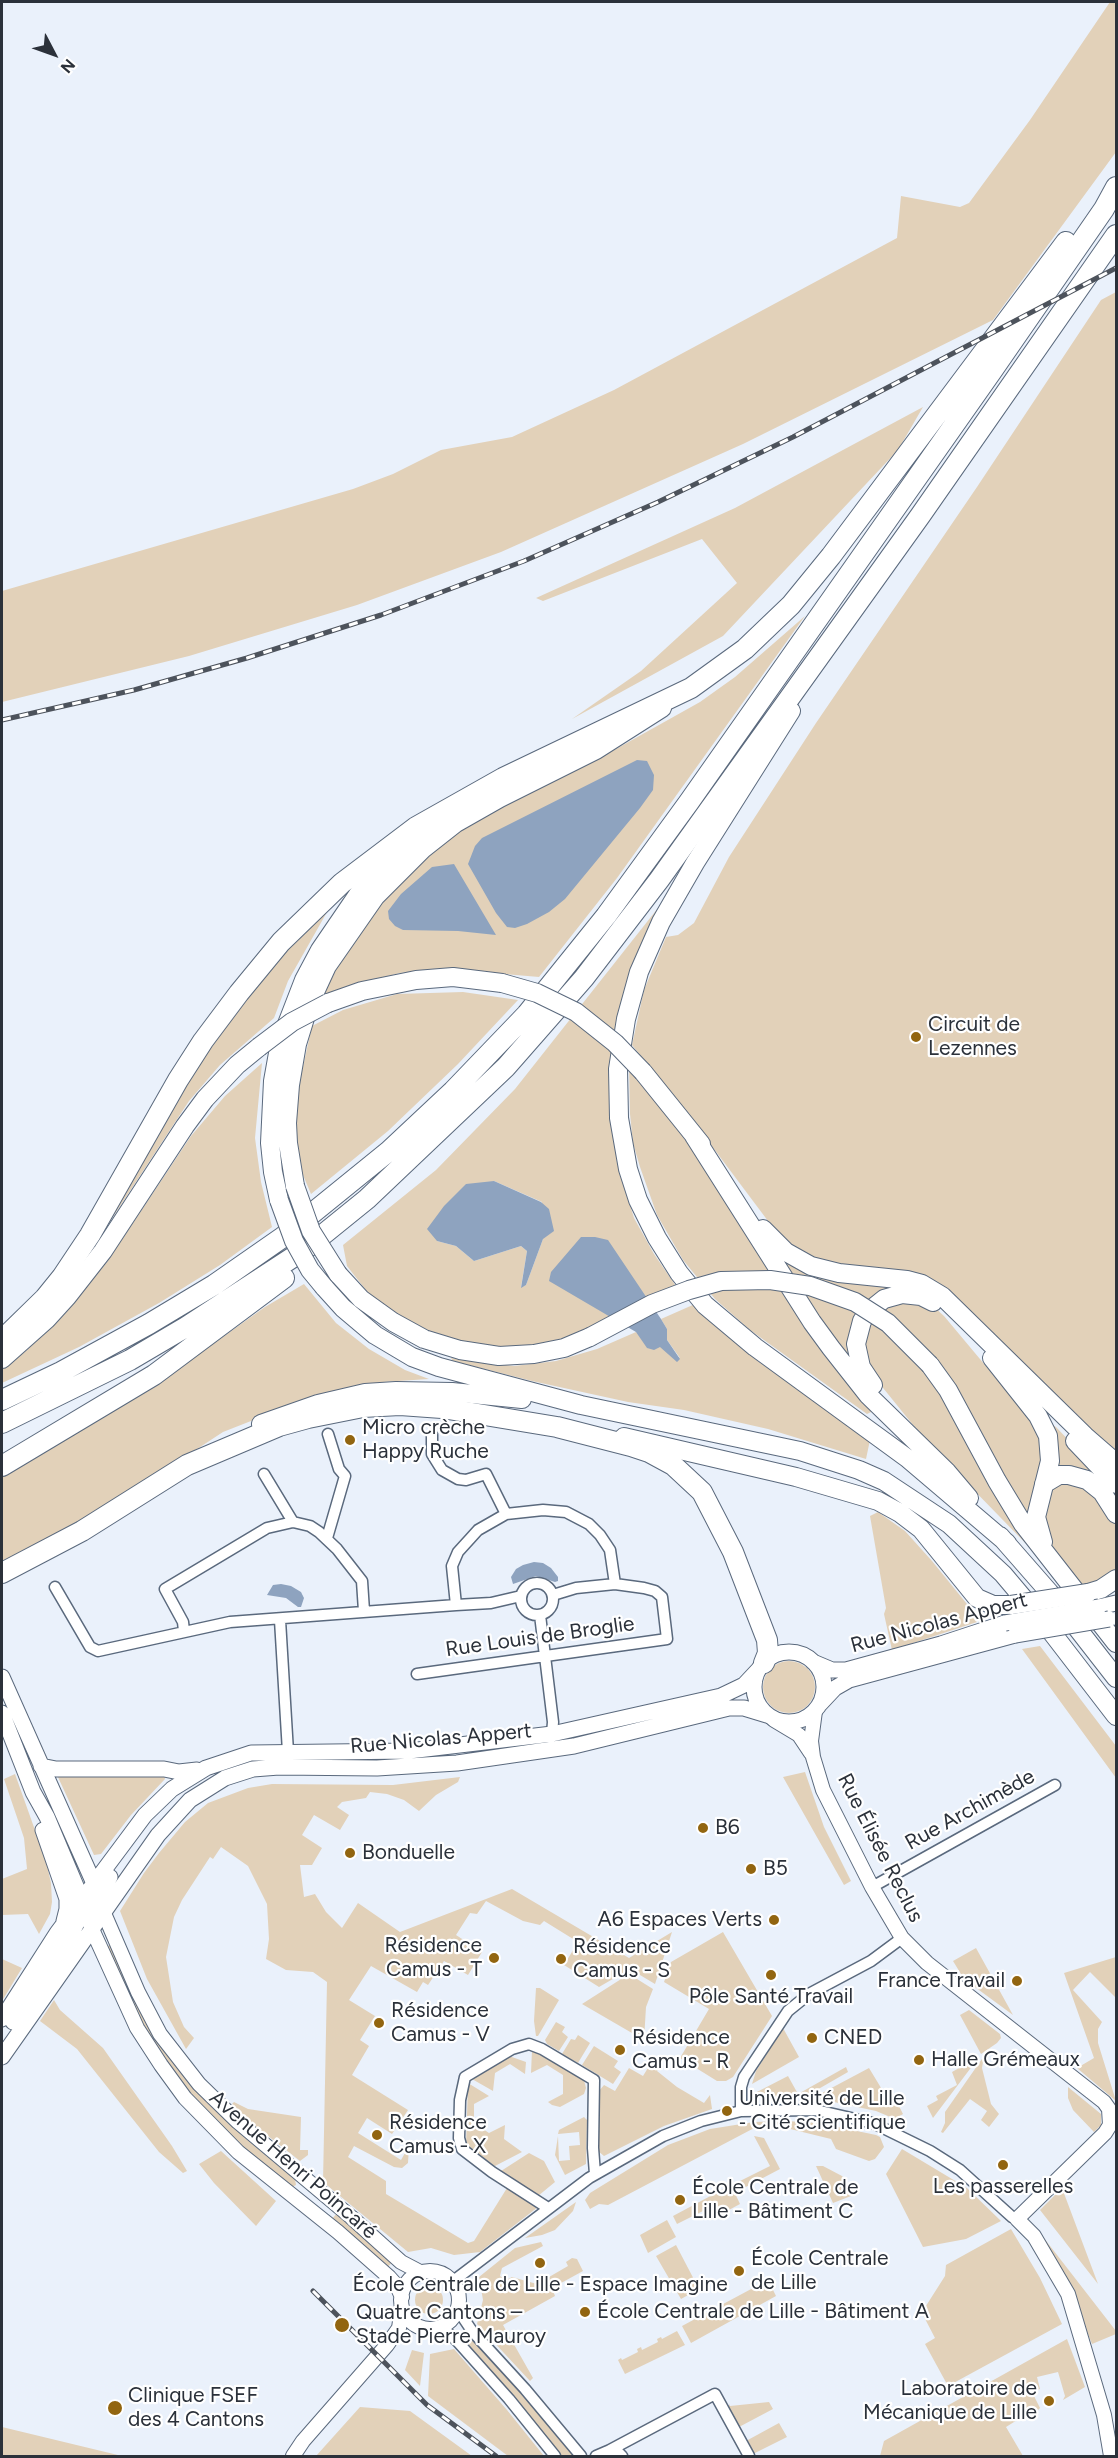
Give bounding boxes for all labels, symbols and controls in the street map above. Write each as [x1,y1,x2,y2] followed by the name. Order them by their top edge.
[24,24,84,84] north arrow
[57,55,79,77] text: N
[928,1012,1020,1062] place label: Circuit de Lezennes
[909,1030,923,1044] marker: Circuit de Lezennes
[362,1415,489,1465] place label: Micro crèche Happy Ruche
[343,1433,357,1447] marker: Micro crèche Happy Ruche
[848,1587,1030,1659] street label: Rue Nicolas Appert
[444,1611,636,1663] street label: Rue Louis de Broglie
[349,1719,533,1759] street label: Rue Nicolas Appert
[901,1764,1039,1856] street label: Rue Archimède
[832,1769,928,1927] street label: Rue Élisée Reclus
[715,1815,740,1841] place label: B6
[696,1821,710,1835] marker: B6
[362,1840,455,1866] place label: Bonduelle
[343,1846,357,1860] marker: Bonduelle
[763,1856,788,1882] place label: B5
[744,1862,758,1876] marker: B5
[598,1907,762,1933] place label: A6 Espaces Verts
[767,1913,781,1927] marker: A6 Espaces Verts
[384,1933,482,1983] place label: Résidence Camus - T
[573,1934,671,1984] place label: Résidence Camus - S
[487,1951,501,1965] marker: Résidence Camus - T
[554,1952,568,1966] marker: Résidence Camus - S
[764,1968,778,1982] marker: Pôle Santé Travail
[877,1968,1005,1994] place label: France Travail
[1010,1974,1024,1988] marker: France Travail
[689,1984,853,2010] place label: Pôle Santé Travail
[391,1998,490,2048] place label: Résidence Camus - V
[372,2016,386,2030] marker: Résidence Camus - V
[632,2025,730,2075] place label: Résidence Camus - R
[824,2025,882,2051] place label: CNED
[805,2031,819,2045] marker: CNED
[613,2043,627,2057] marker: Résidence Camus - R
[931,2047,1080,2073] place label: Halle Grémeaux
[912,2053,926,2067] marker: Halle Grémeaux
[204,2085,382,2245] street label: Avenue Henri Poincaré
[739,2086,906,2136] place label: Université de Lille ‐ Cité scientifique
[720,2104,734,2118] marker: Université de Lille ‐ Cité scientifique
[389,2110,487,2160] place label: Résidence Camus - X
[370,2128,384,2142] marker: Résidence Camus - X
[996,2158,1010,2172] marker: Les passerelles
[933,2174,1073,2200] place label: Les passerelles
[692,2175,858,2225] place label: École Centrale de Lille - Bâtiment C
[673,2193,687,2207] marker: École Centrale de Lille - Bâtiment C
[751,2246,888,2296] place label: École Centrale de Lille
[533,2256,547,2270] marker: École Centrale de Lille - Espace Imagine
[732,2264,746,2278] marker: École Centrale de Lille
[352,2272,728,2298] place label: École Centrale de Lille - Espace Imagine
[597,2299,929,2325] place label: École Centrale de Lille - Bâtiment A
[356,2300,546,2350] place label: Quatre Cantons – Stade Pierre Mauroy
[578,2305,592,2319] marker: École Centrale de Lille - Bâtiment A
[333,2316,351,2334] marker: Quatre Cantons – Stade Pierre Mauroy
[863,2376,1037,2426] place label: Laboratoire de Mécanique de Lille
[128,2383,264,2433] place label: Clinique FSEF des 4 Cantons
[1042,2394,1056,2408] marker: Laboratoire de Mécanique de Lille
[106,2399,124,2417] marker: Clinique FSEF des 4 Cantons

